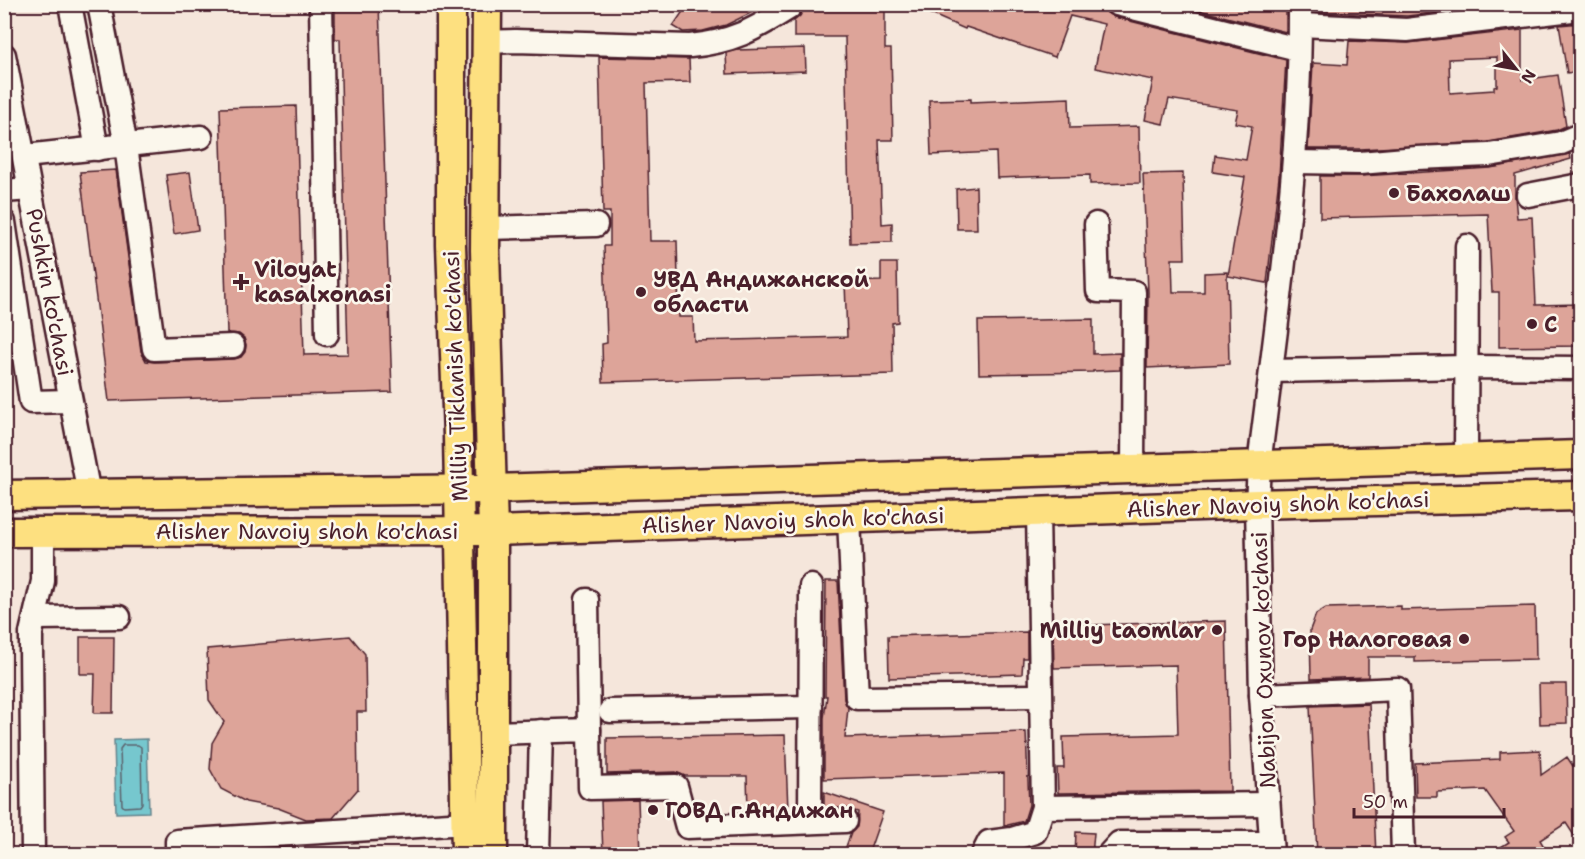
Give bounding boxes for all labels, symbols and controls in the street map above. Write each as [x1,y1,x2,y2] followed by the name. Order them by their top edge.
[1486,39,1546,99] north arrow
[1516,66,1541,87] text: N
[1406,179,1511,208] place label: Бахолаш
[1387,186,1401,200] marker: Бахолаш
[19,206,80,378] street label: Pushkin ko'chasi
[437,250,474,502] street label: Milliy Tiklanish ko'chasi
[254,255,392,309] place label: Viloyat kasalxonasi
[653,265,869,319] place label: УВД Андижанской области
[232,273,250,291] marker: Viloyat kasalxonasi
[634,285,648,299] marker: УВД Андижанской области
[1544,310,1558,339] place label: С
[1525,317,1539,331] marker: С
[1126,485,1430,524] street label: Alisher Navoiy shoh ko'chasi
[641,501,945,540] street label: Alisher Navoiy shoh ko'chasi
[156,517,458,546] street label: Alisher Navoiy shoh ko'chasi
[1245,531,1282,789] street label: Nabijon Oxunov ko'chasi
[1039,616,1205,645] place label: Milliy taomlar
[1210,623,1224,637] marker: Milliy taomlar
[1283,625,1452,654] place label: Гор Налоговая
[1457,632,1471,646] marker: Гор Налоговая
[1354,781,1504,819] scale bar
[1363,790,1408,814] text: 50 m
[665,796,854,825] place label: ГОВД г.Андижан
[646,803,660,817] marker: ГОВД г.Андижан

